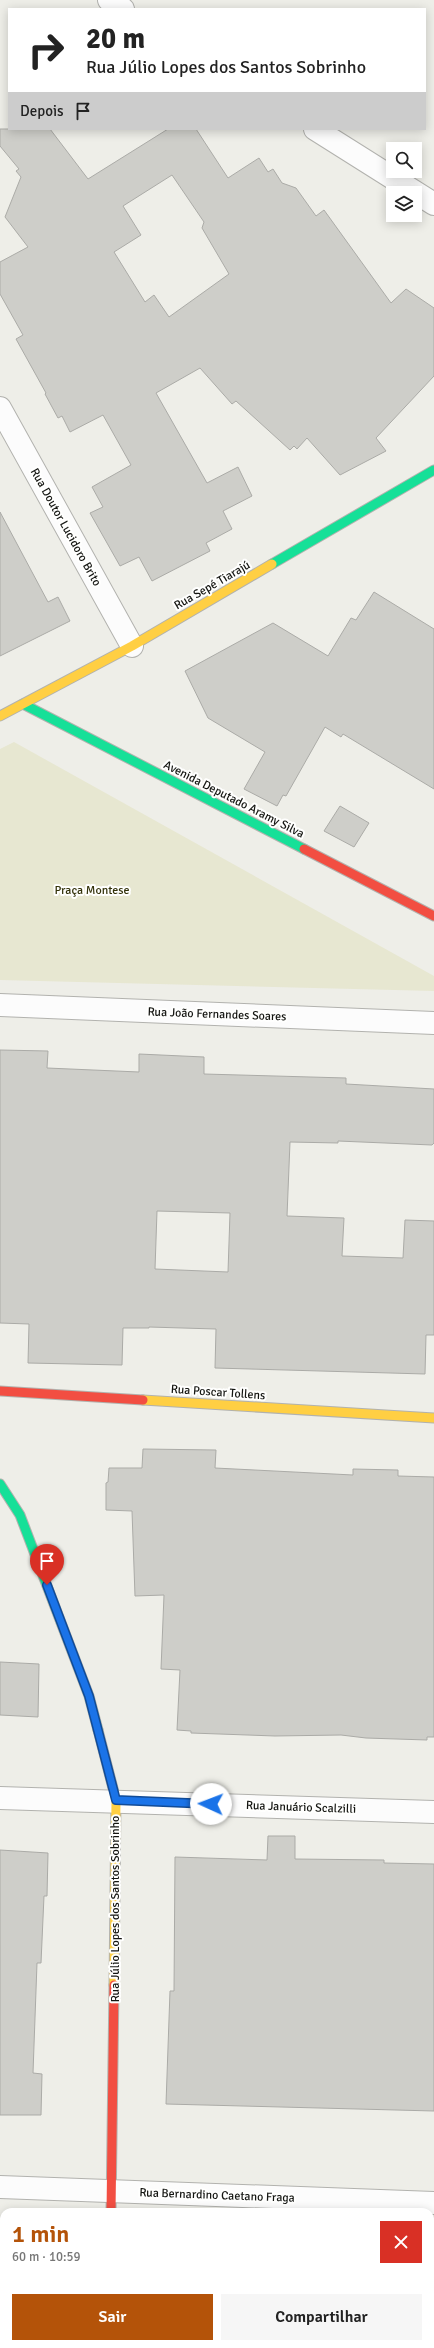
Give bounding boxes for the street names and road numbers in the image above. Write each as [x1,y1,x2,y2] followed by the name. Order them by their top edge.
[27,466,104,589] street label: Rua Doutor Lucidoro Brito
[171,558,253,613] street label: Rua Sepé Tiarajú
[161,757,307,841] street label: Avenida Deputado Aramy Silva
[147,1005,287,1024] street label: Rua João Fernandes Soares
[170,1382,266,1403] street label: Rua Poscar Tollens
[246,1798,356,1817] street label: Rua Januário Scalzilli
[108,1816,123,2002] street label: Rua Júlio Lopes dos Santos Sobrinho
[139,2185,295,2206] street label: Rua Bernardino Caetano Fraga

